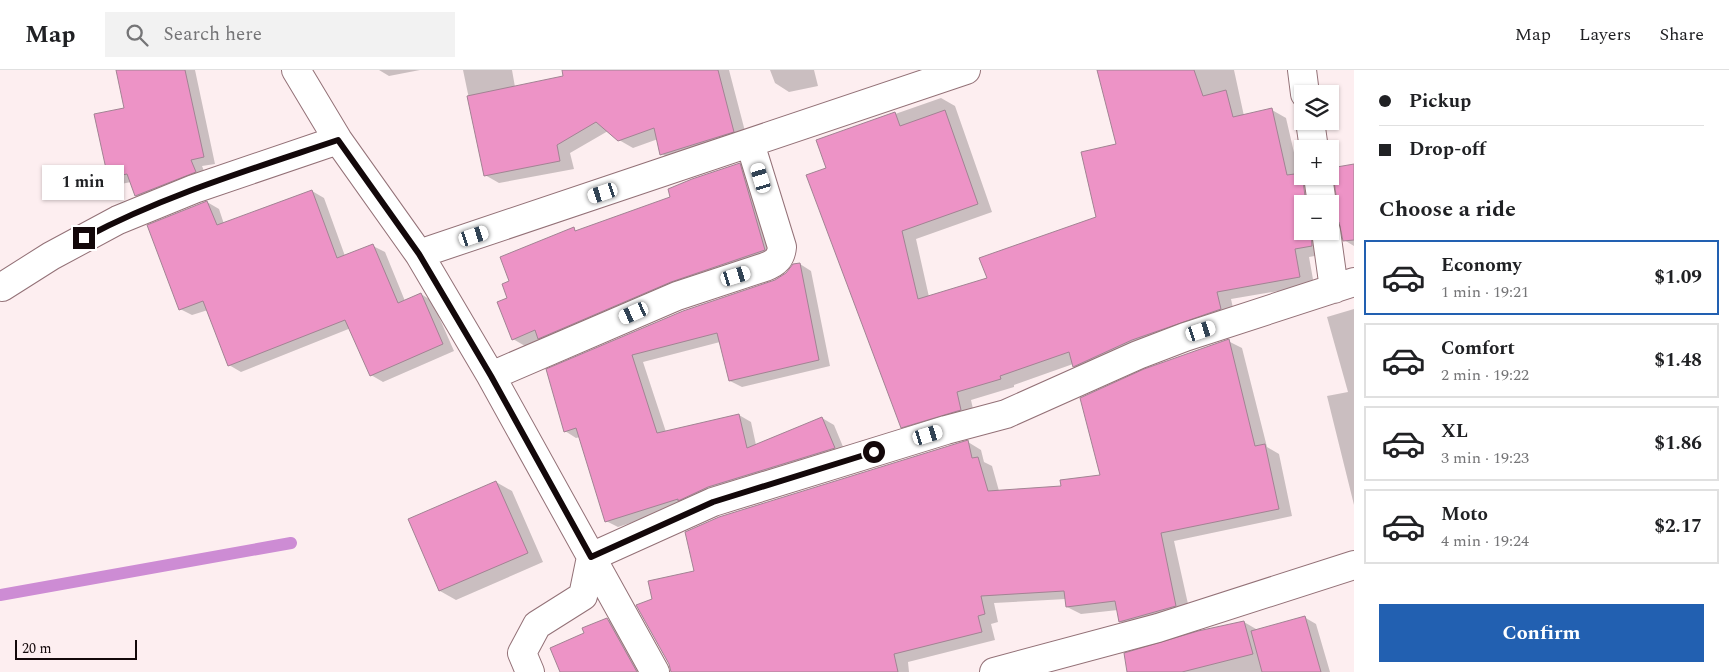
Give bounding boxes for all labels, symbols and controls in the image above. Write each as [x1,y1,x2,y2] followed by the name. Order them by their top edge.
[105,12,455,57] search box
[25,17,75,53] text: Map
[163,20,262,49] text: Search here
[123,21,151,49] icon: search
[1515,21,1551,48] text: Map
[1579,21,1631,48] text: Layers
[1659,21,1704,48] text: Share
[1294,85,1339,240] map controls
[1294,85,1339,130] button: layers
[1409,87,1471,116] text: Pickup
[1409,135,1486,164] text: Drop-off
[1294,140,1339,185] button: +
[749,161,772,195] car
[43,166,125,200] callout: 1 min
[62,170,104,194] text: 1 min
[586,181,619,205] car
[1379,193,1516,226] text: Choose a ride
[1294,195,1339,240] button: −
[457,224,490,248] car
[73,227,95,249] route end
[1441,251,1522,280] text: Economy
[1381,255,1426,300] icon: car
[1654,263,1702,292] text: $1.09
[719,264,752,288] car
[1441,280,1529,304] text: 1 min · 19:21
[617,300,650,326] car
[1184,319,1217,343] car
[1441,334,1515,363] text: Comfort
[1381,338,1426,383] icon: car
[1654,346,1702,375] text: $1.48
[1441,363,1529,387] text: 2 min · 19:22
[1441,417,1468,446] text: XL
[1381,421,1426,466] icon: car
[911,423,944,447] car
[1654,429,1702,458] text: $1.86
[863,441,885,463] route start
[1441,446,1529,470] text: 3 min · 19:23
[1441,500,1488,529] text: Moto
[1381,504,1426,549] icon: car
[1654,512,1702,541] text: $2.17
[1441,529,1529,553] text: 4 min · 19:24
[1379,604,1704,662] button: Confirm
[15,637,138,660] scale bar
[22,638,52,659] text: 20 m

